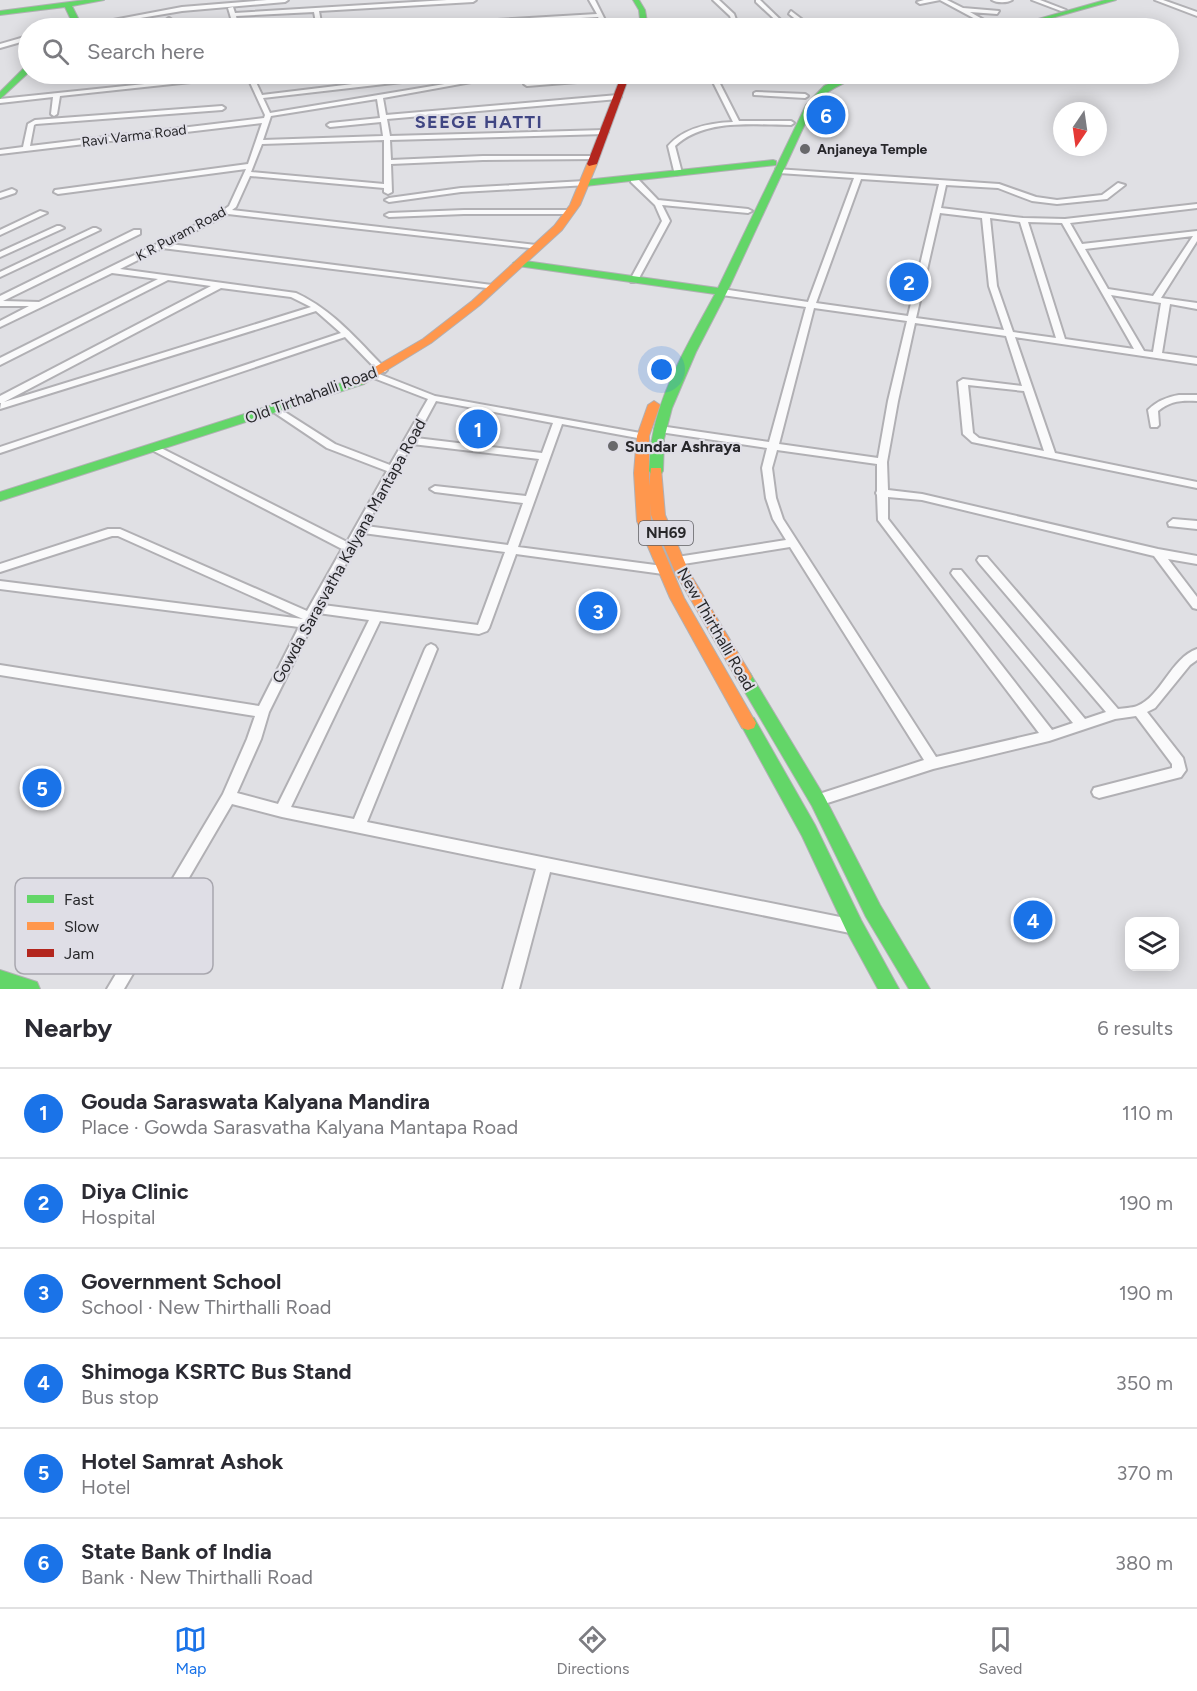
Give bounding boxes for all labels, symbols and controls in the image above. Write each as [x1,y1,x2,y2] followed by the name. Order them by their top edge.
[18,18,1179,84] search box
[39,35,72,68] icon: search
[87,38,205,65] text: Search here
[806,92,846,138] pin: 6
[1053,102,1107,156] north arrow
[415,111,543,133] district label: SEEGE HATTI
[81,121,187,151] street label: Ravi Varma Road
[817,141,928,158] place label: Anjaneya Temple
[798,142,812,156] marker: Anjaneya Temple
[133,203,229,265] street label: K R Puram Road
[890,260,928,304] pin: 2
[647,355,676,384] your location
[242,362,380,428] street label: Old Tirthahalli Road
[458,406,498,452] pin: 1
[268,415,430,687] street label: Gowda Sarasvatha Kalyana Mantapa Road
[625,437,741,456] place label: Sundar Ashraya
[606,439,620,453] marker: Sundar Ashraya
[639,521,693,545] road number: NH69
[673,564,759,694] street label: New Thirthalli Road
[578,588,618,634] pin: 3
[22,766,62,810] pin: 5
[15,878,213,974] legend
[64,890,94,909] text: Fast
[1014,898,1052,942] pin: 4
[64,917,99,936] text: Slow
[1125,917,1179,971] map controls
[1125,917,1179,971] button: layers
[64,944,94,963] text: Jam
[24,1012,112,1044] text: Nearby
[1097,1016,1173,1040] text: 6 results
[81,1088,430,1115] text: Gouda Saraswata Kalyana Mandira
[39,1101,48,1125] text: 1
[1122,1101,1173,1125] text: 110 m
[81,1115,518,1139] text: Place · Gowda Sarasvatha Kalyana Mantapa Road
[81,1178,189,1205] text: Diya Clinic
[38,1191,49,1215] text: 2
[1119,1191,1173,1215] text: 190 m
[81,1205,156,1229] text: Hospital
[81,1268,281,1295] text: Government School
[38,1281,49,1305] text: 3
[1119,1281,1173,1305] text: 190 m
[81,1295,332,1319] text: School · New Thirthalli Road
[81,1358,352,1385] text: Shimoga KSRTC Bus Stand
[37,1371,50,1395] text: 4
[1116,1371,1173,1395] text: 350 m
[81,1385,159,1409] text: Bus stop
[81,1448,283,1475] text: Hotel Samrat Ashok
[38,1461,49,1485] text: 5
[1117,1461,1173,1485] text: 370 m
[81,1475,130,1499] text: Hotel
[81,1538,272,1565] text: State Bank of India
[38,1551,49,1575] text: 6
[1115,1551,1173,1575] text: 380 m
[81,1565,313,1589] text: Bank · New Thirthalli Road
[174,1623,207,1678] tab: Map
[556,1623,629,1678] tab: Directions
[978,1623,1023,1678] tab: Saved

